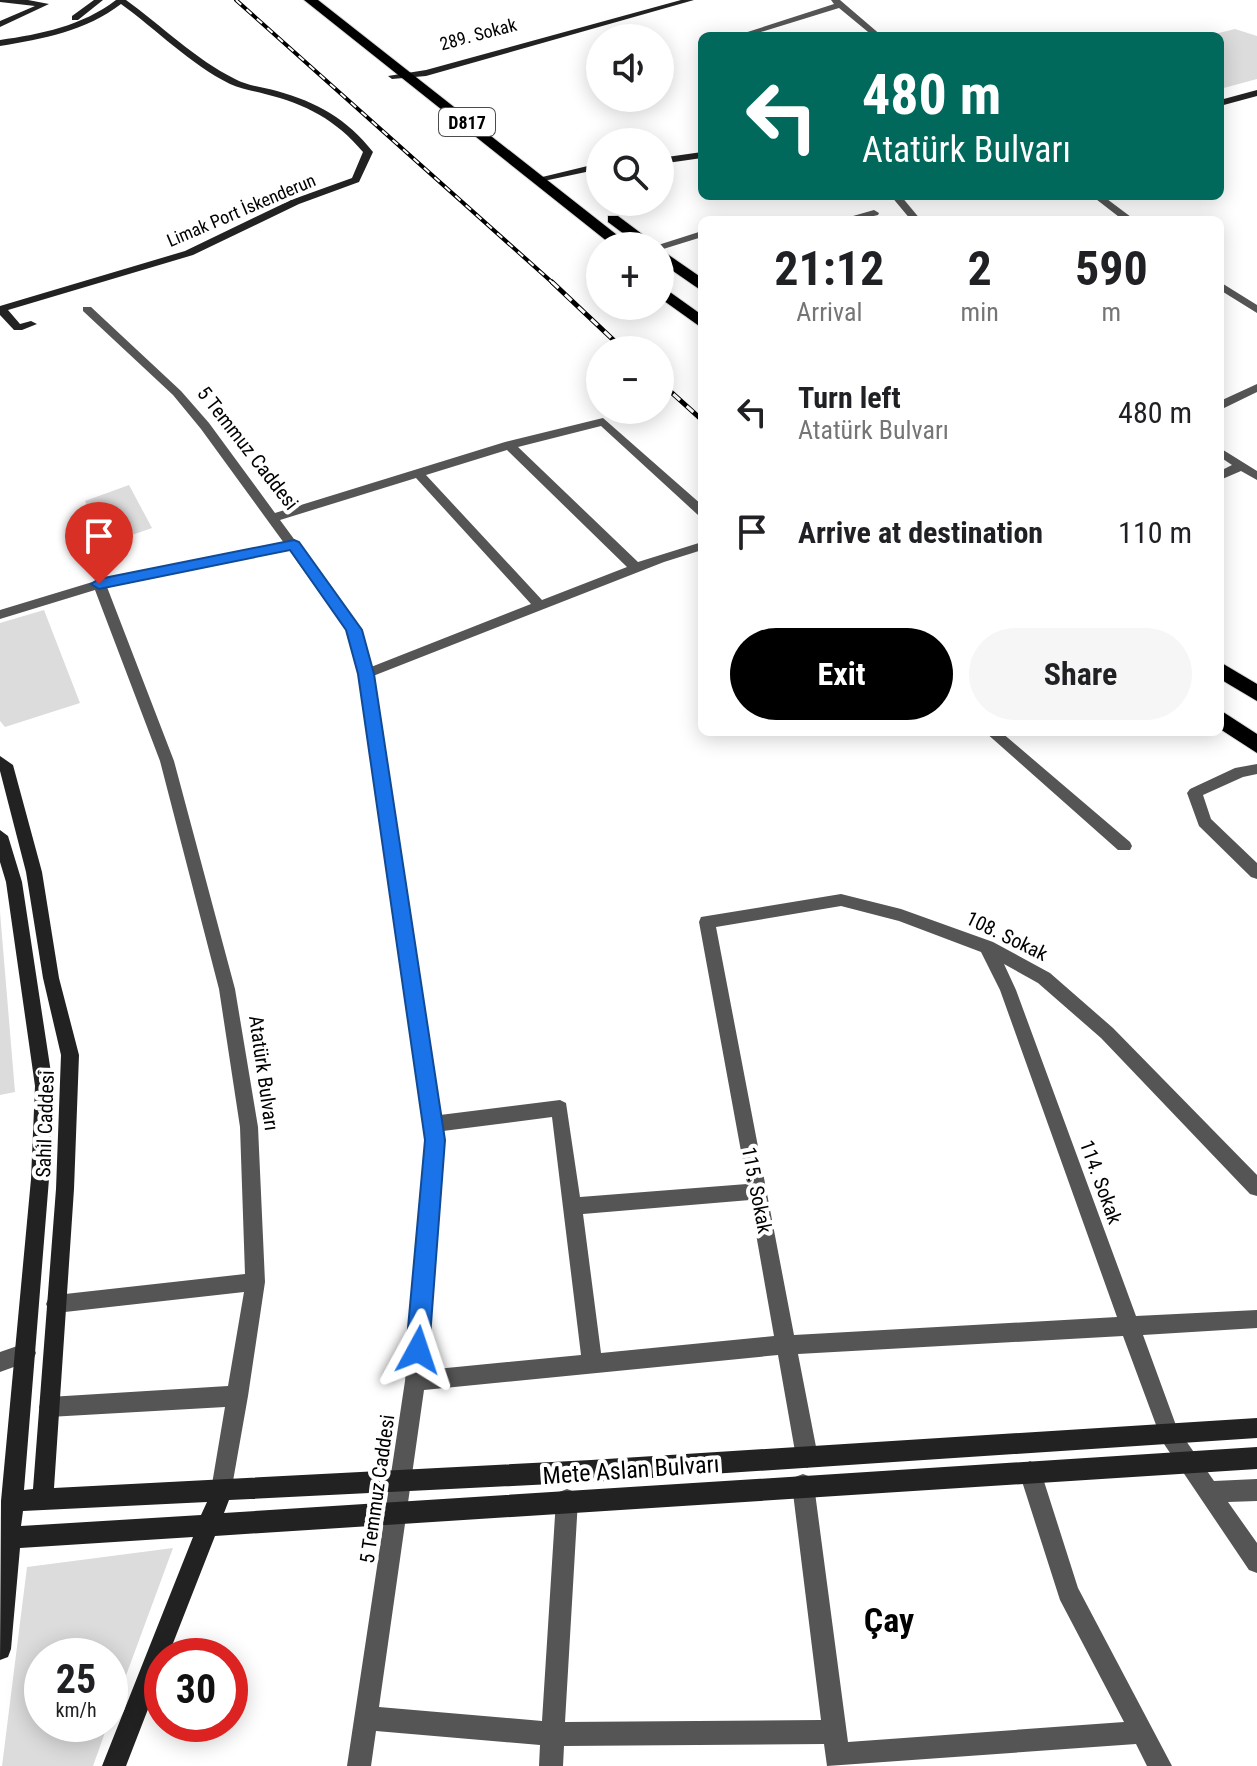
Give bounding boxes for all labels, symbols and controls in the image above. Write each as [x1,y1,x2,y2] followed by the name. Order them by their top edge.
[437,14,519,54] street label: 289. Sokak
[586,24,674,424] map controls
[586,24,674,112] button: sound
[862,62,1001,128] text: 480 m
[730,64,834,168] icon: left
[439,108,495,136] road number: D817
[586,128,674,216] button: search
[862,129,1071,171] text: Atatürk Bulvarı
[164,169,318,251] street label: Limak Port İskenderun
[586,232,674,320] button: +
[774,240,884,297] text: 21:12
[968,240,992,297] text: 2
[1075,240,1148,297] text: 590
[796,297,862,327] text: Arrival
[961,297,999,327] text: min
[1102,297,1121,327] text: m
[586,336,674,424] button: −
[798,380,901,415] text: Turn left
[192,382,304,514] street label: 5 Temmuz Caddesi
[730,390,774,434] icon: left
[1118,395,1192,430] text: 480 m
[798,415,949,445] text: Atatürk Bulvarı
[65,502,133,584] pin
[730,510,774,554] icon: arrive
[77,514,121,558] icon: arrive
[798,515,1043,550] text: Arrive at destination
[1118,515,1192,550] text: 110 m
[730,628,953,720] button: Exit
[969,628,1192,720] button: Share
[962,906,1052,966] street label: 108. Sokak
[244,1014,284,1132] street label: Atatürk Bulvarı
[31,1070,59,1178] street label: Sahil Caddesi
[1075,1137,1127,1227] street label: 114. Sokak
[737,1145,777,1235] street label: 115. Sokak
[376,1308,460,1392] position arrow
[355,1413,399,1565] street label: 5 Temmuz Caddesi
[542,1450,720,1490] street label: Mete Aslan Bulvarı
[864,1600,914,1640] district label: Çay
[144,1638,248,1742] speed limit sign: 30
[56,1656,96,1703] text: 25
[55,1698,97,1722] text: km/h

